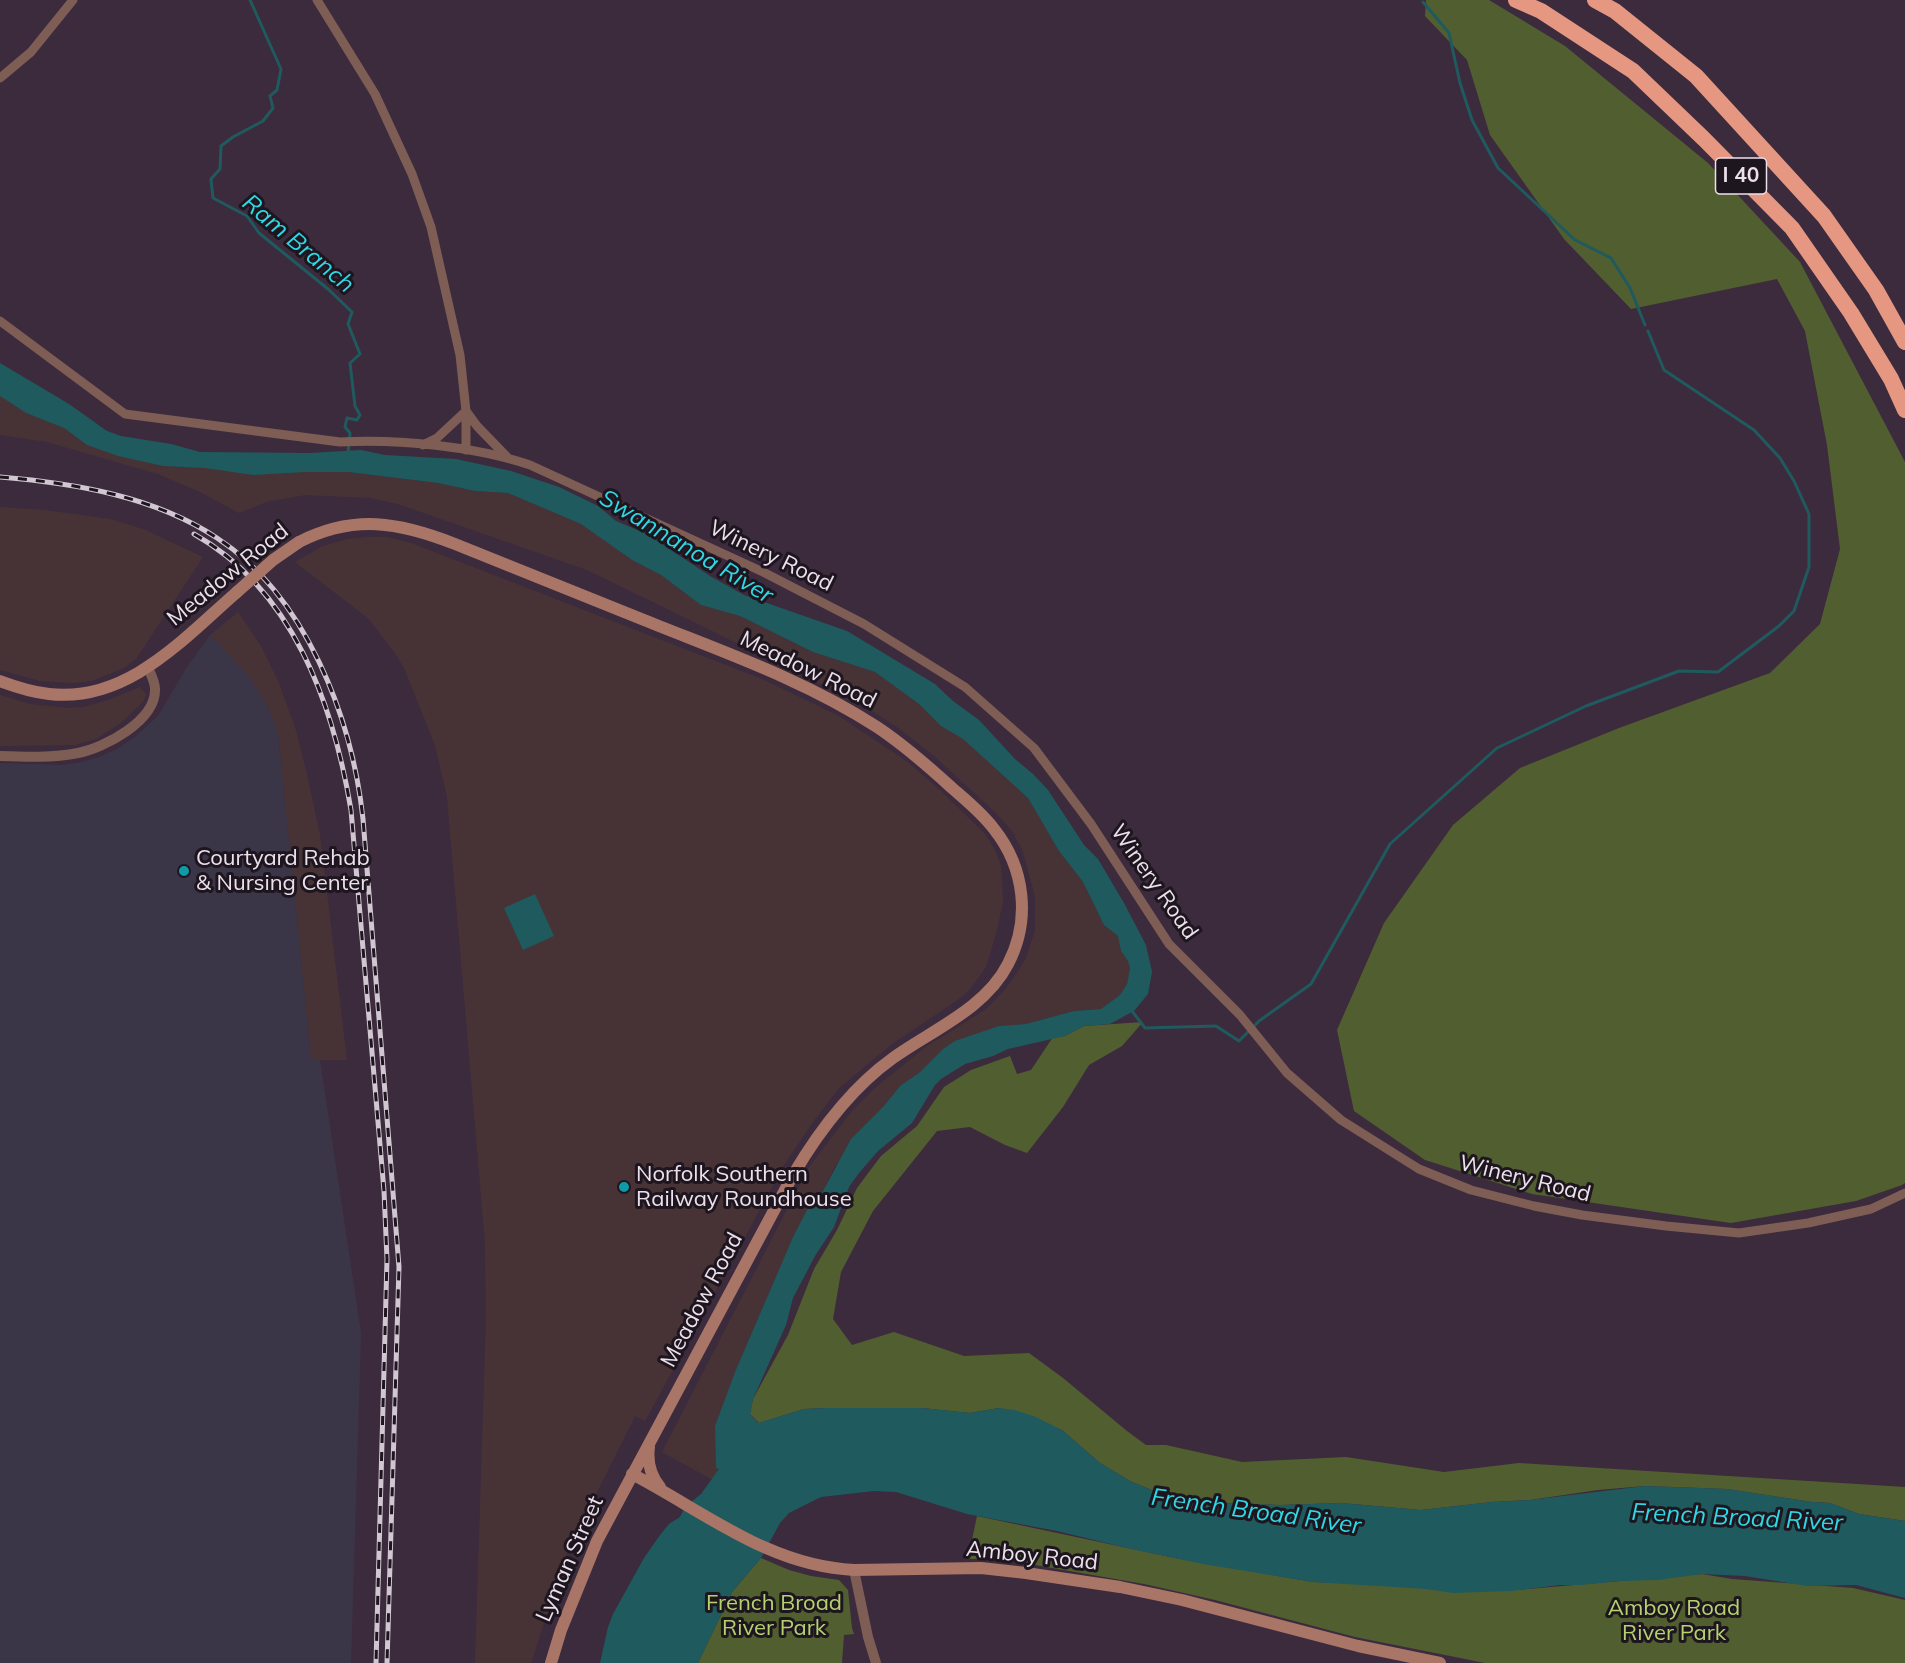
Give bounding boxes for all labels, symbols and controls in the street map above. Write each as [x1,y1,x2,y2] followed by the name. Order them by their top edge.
[1716,158,1766,194] road number: I 40
[236,189,360,299] water label: Ram Branch
[594,484,778,610] water label: Swannanoa River
[705,515,837,597] street label: Winery Road
[162,518,294,632] street label: Meadow Road
[736,626,880,714] street label: Meadow Road
[1105,819,1203,945] street label: Winery Road
[196,845,370,896] place label: Courtyard Rehab & Nursing Center
[177,864,191,878] marker: Courtyard Rehab & Nursing Center
[1457,1150,1593,1208] street label: Winery Road
[636,1161,852,1212] place label: Norfolk Southern Railway Roundhouse
[617,1180,631,1194] marker: Norfolk Southern Railway Roundhouse
[656,1228,748,1372] street label: Meadow Road
[1149,1483,1363,1541] water label: French Broad River
[531,1492,609,1626] street label: Lyman Street
[1631,1498,1843,1538] water label: French Broad River
[965,1536,1099,1576] street label: Amboy Road
[706,1590,842,1642] park label: French Broad River Park
[1608,1595,1740,1646] park label: Amboy Road River Park

